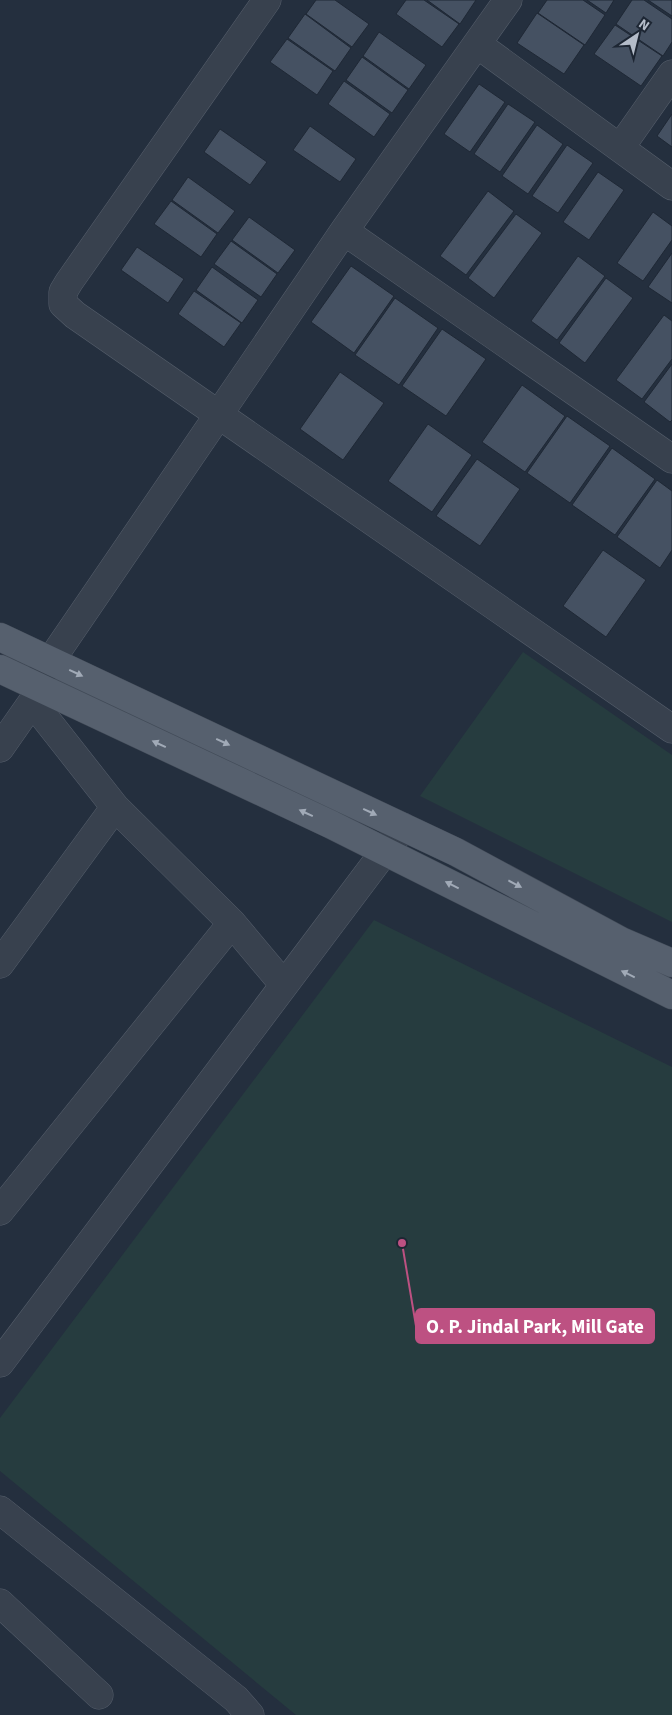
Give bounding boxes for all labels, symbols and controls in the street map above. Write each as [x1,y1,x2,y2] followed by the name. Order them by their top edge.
[612,10,662,60] north arrow
[634,14,653,36] text: N
[69,669,83,677] one-way arrow
[152,739,166,747] one-way arrow
[216,739,230,747] one-way arrow
[363,808,377,816] one-way arrow
[299,809,313,817] one-way arrow
[508,880,522,888] one-way arrow
[444,881,459,889] one-way arrow
[621,969,635,977] one-way arrow
[416,1309,654,1343] callout: O. P. Jindal Park, Mill Gate
[426,1314,644,1341] text: O. P. Jindal Park, Mill Gate

